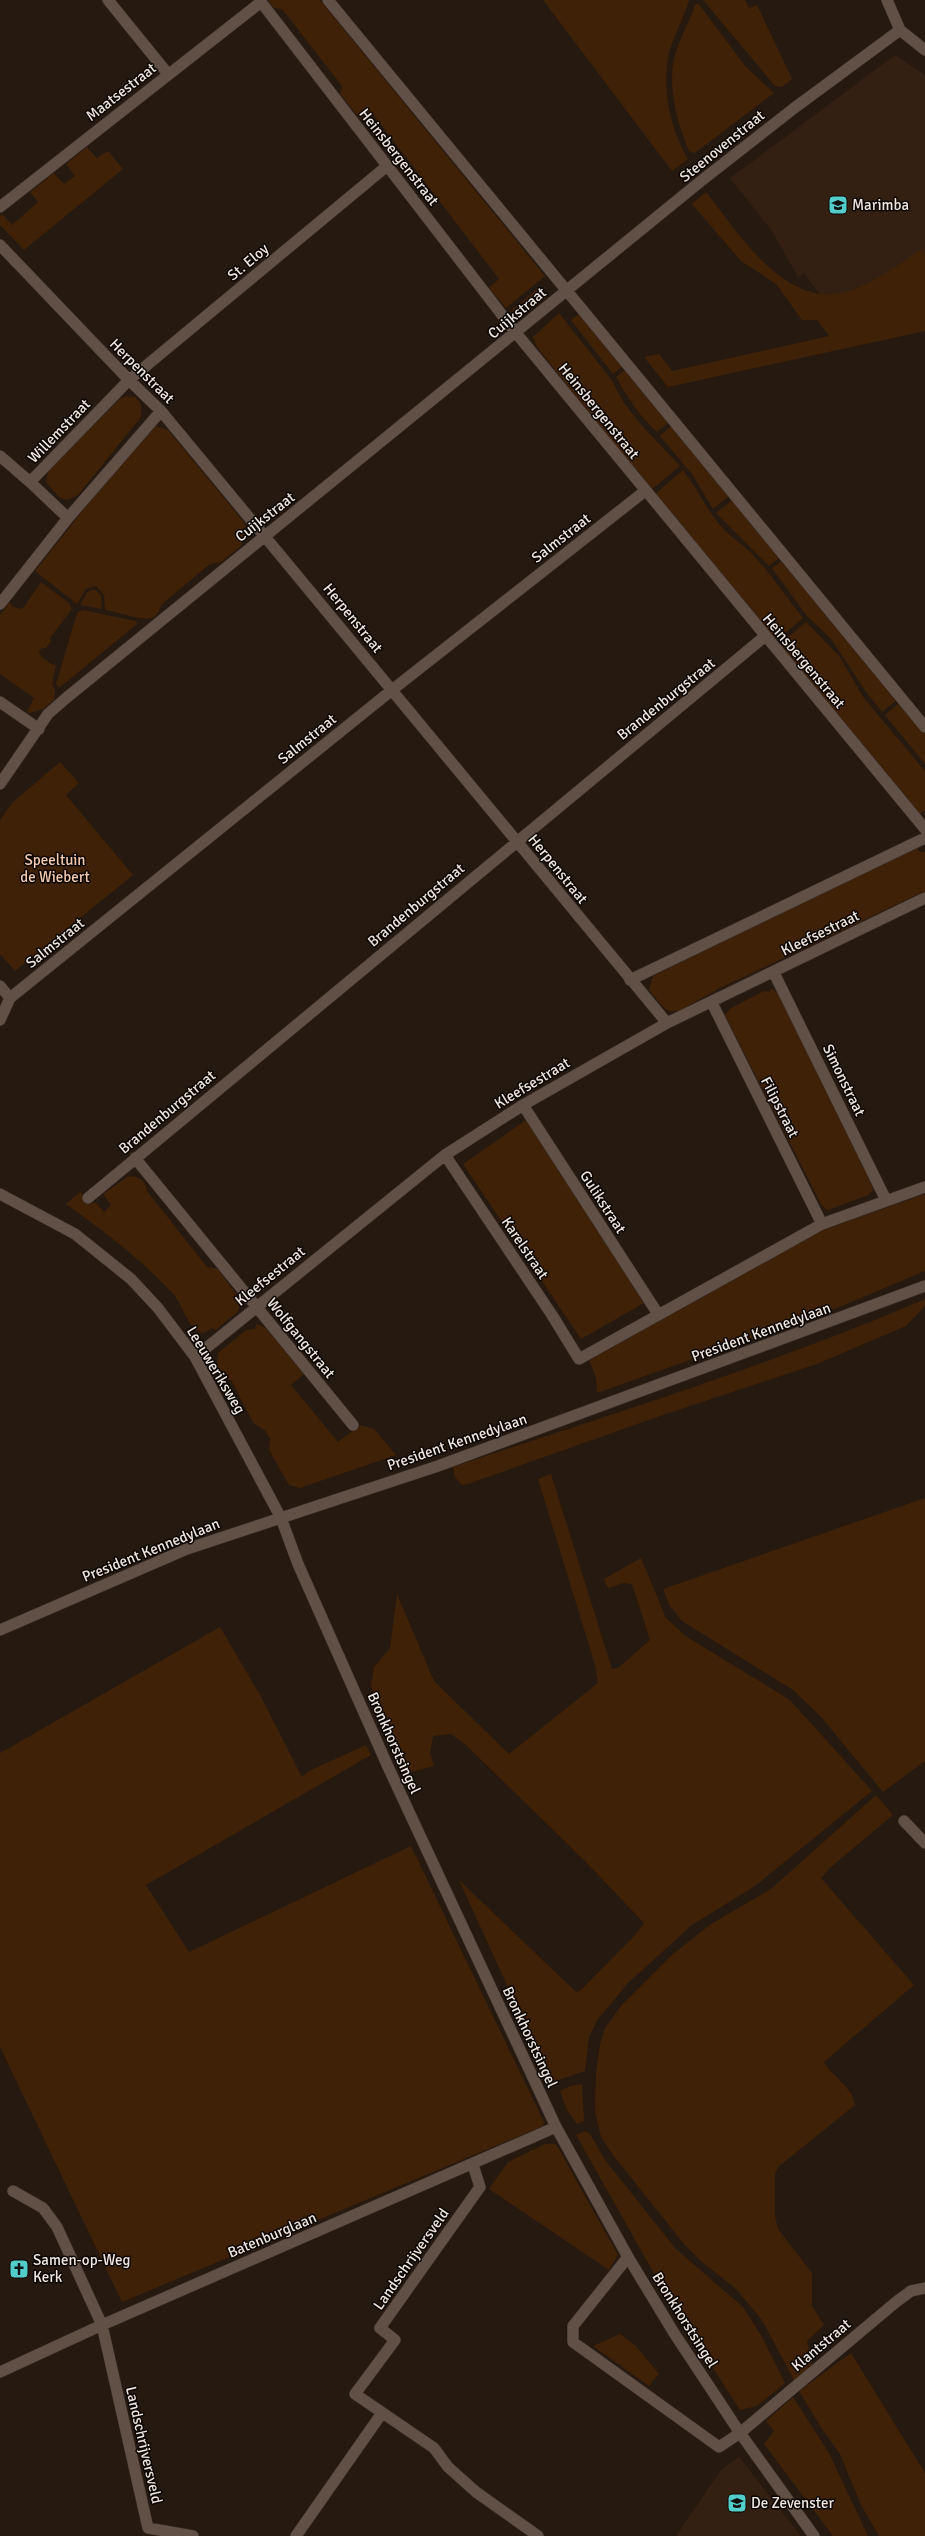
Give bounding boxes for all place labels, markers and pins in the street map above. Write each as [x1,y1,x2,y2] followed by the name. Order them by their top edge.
[827,194,849,216] school or university icon: Marimba
[852,196,909,214] place label: Marimba
[33,2251,130,2286] place label: Samen-op-Weg Kerk
[8,2258,30,2280] church icon: Samen-op-Weg Kerk
[726,2492,748,2514] school or university icon: De Zevenster
[751,2494,834,2512] place label: De Zevenster

